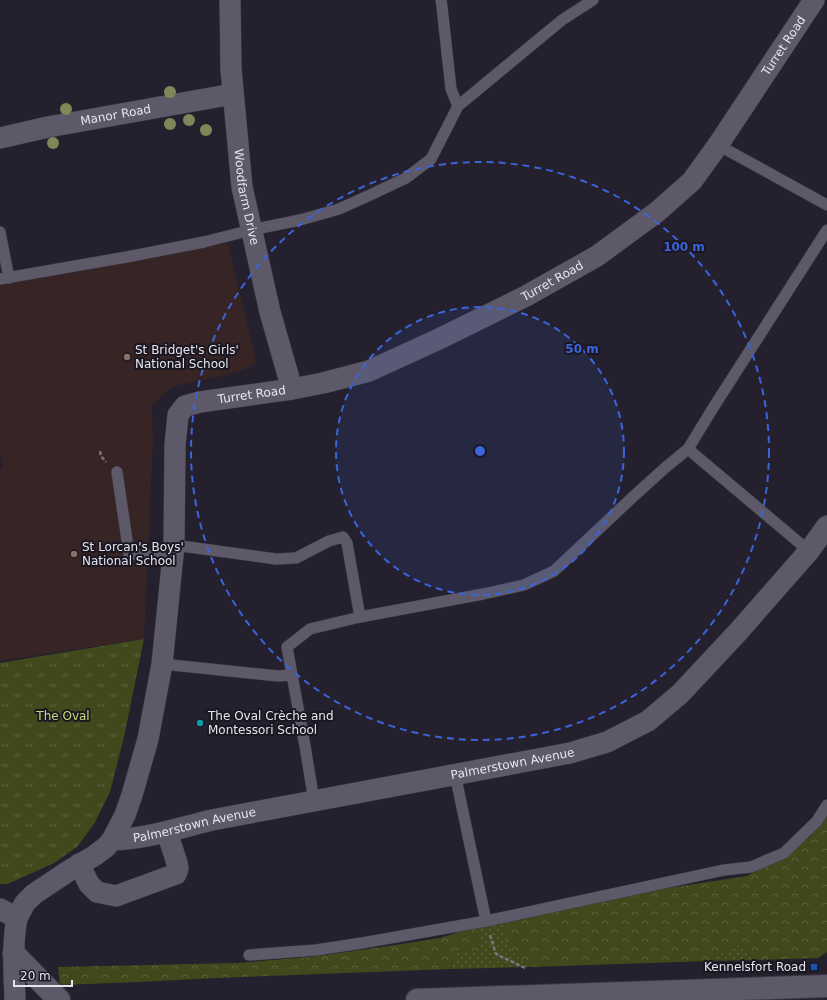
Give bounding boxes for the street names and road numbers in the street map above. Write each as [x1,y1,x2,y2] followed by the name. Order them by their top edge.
[758,13,809,79] street label: Turret Road
[79,102,152,128] street label: Manor Road
[231,148,262,246] street label: Woodfarm Drive
[518,258,586,305] street label: Turret Road
[216,383,287,407] street label: Turret Road
[450,745,576,782] street label: Palmerstown Avenue
[132,805,257,845] street label: Palmerstown Avenue

